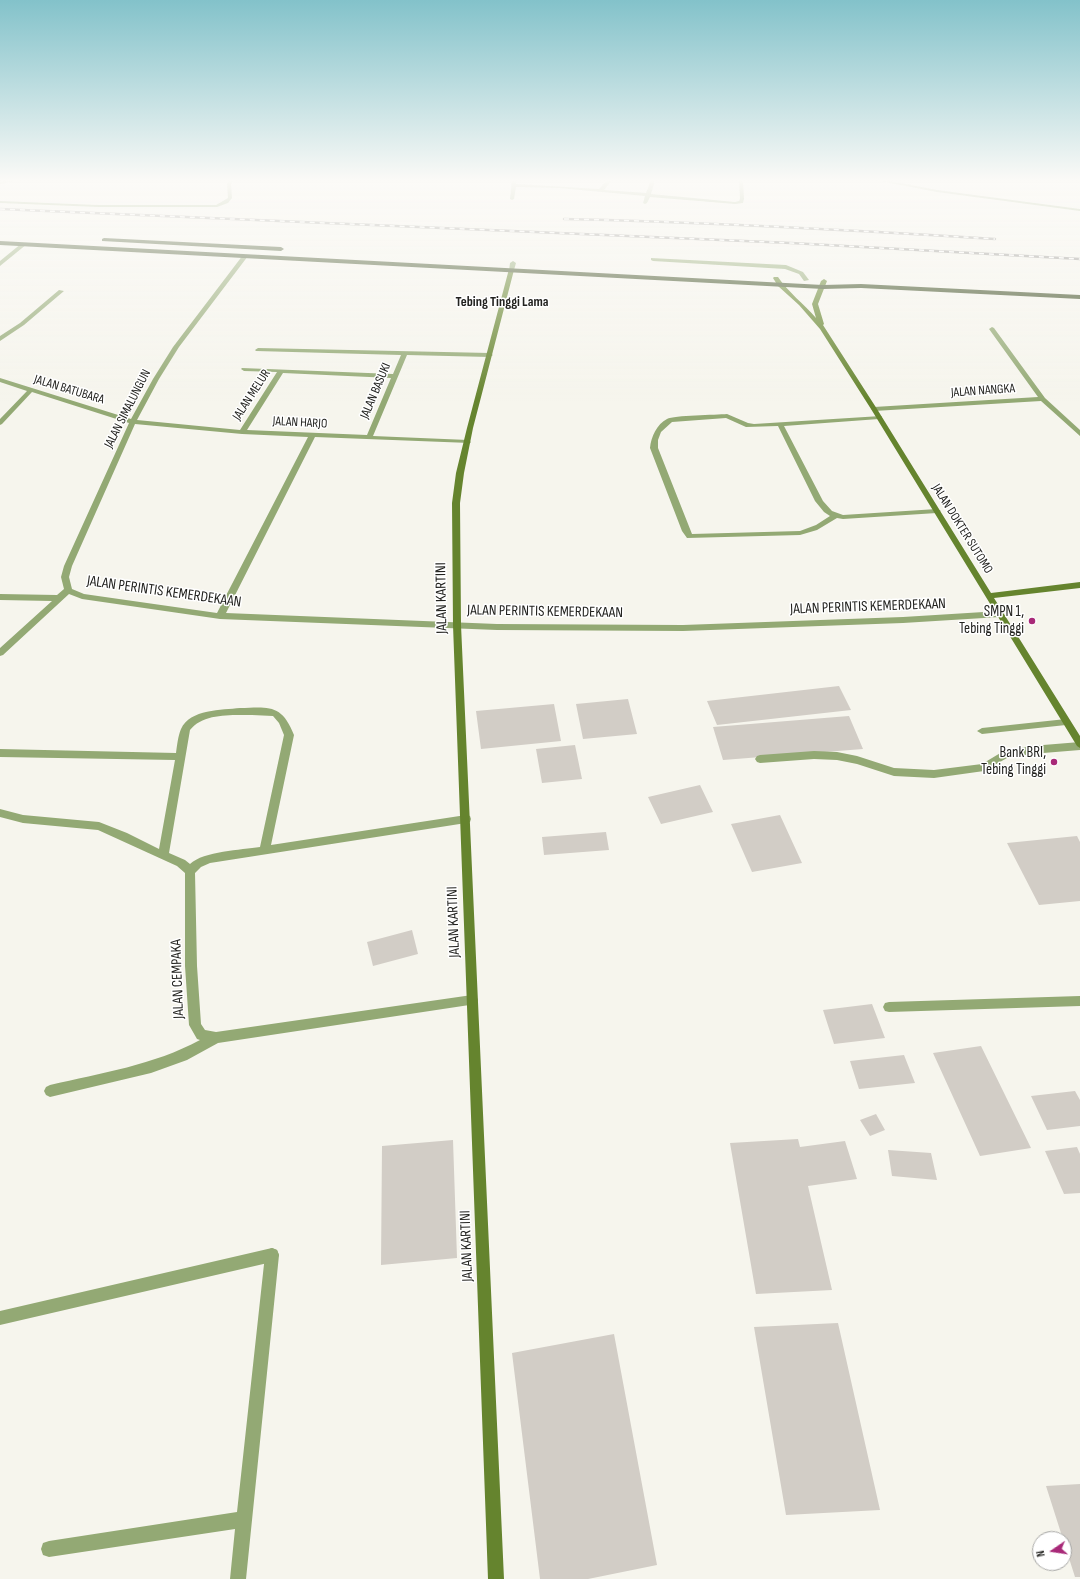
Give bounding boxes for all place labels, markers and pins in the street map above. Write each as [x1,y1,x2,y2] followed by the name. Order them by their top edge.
[959,603,1024,638] place label: SMPN 1, Tebing Tinggi
[1027,616,1037,626] marker: SMPN 1, Tebing Tinggi
[981,744,1046,779] place label: Bank BRI, Tebing Tinggi
[1049,757,1059,767] marker: Bank BRI, Tebing Tinggi

